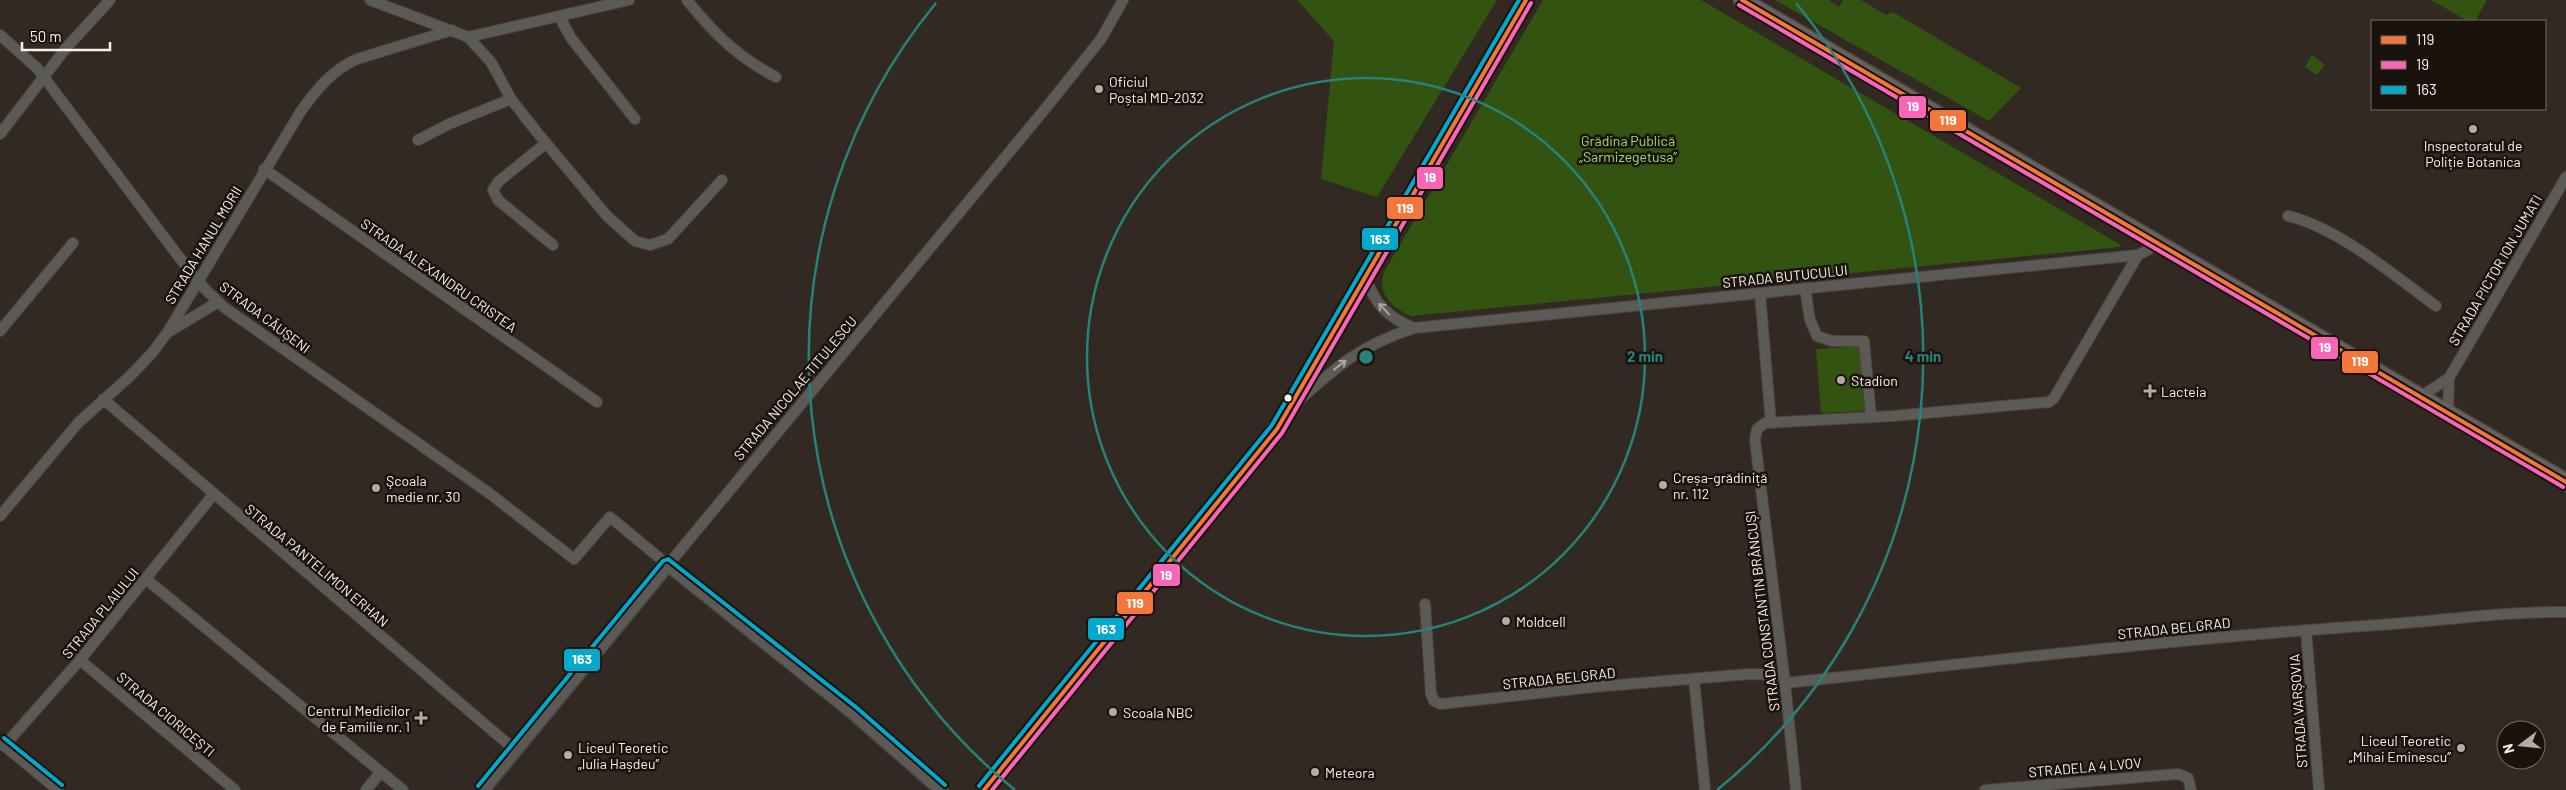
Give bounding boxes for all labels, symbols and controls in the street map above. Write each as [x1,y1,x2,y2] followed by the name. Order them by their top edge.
[22,20,110,52] scale bar
[2371,20,2546,110] legend
[30,27,62,45] text: 50 m
[2416,30,2434,48] text: 119
[2416,55,2429,73] text: 19
[1109,73,1204,106] place label: Oficiul Poștal MD-2032
[2416,80,2437,98] text: 163
[1093,83,1105,95] marker: Oficiul Poștal MD-2032
[1898,95,1927,119] line badge: 19
[1907,97,1919,114] text: 19
[1929,109,1967,132] line badge: 119
[1939,111,1957,128] text: 119
[2467,123,2479,135] marker: Inspectoratul de Poliție Botanica
[1579,132,1677,165] park label: Grădina Publică „Sarmizegetusa”
[2424,137,2522,170] place label: Inspectoratul de Poliție Botanica
[1416,166,1444,190] line badge: 19
[1424,168,1436,185] text: 19
[161,183,245,307] street label: STRADA HANUL MORII
[2445,191,2545,349] street label: STRADA PICTOR ION JUMATI
[1386,196,1424,220] line badge: 119
[1396,199,1414,216] text: 119
[358,215,521,336] street label: STRADA ALEXANDRU CRISTEA
[1361,227,1399,251] line badge: 163
[1370,230,1390,247] text: 163
[1721,261,1849,291] street label: STRADA BUTUCULUI
[216,277,314,357] street label: STRADA CĂUȘENI
[1378,303,1390,315] one-way arrow
[730,313,860,463] street label: STRADA NICOLAE TITULESCU
[2310,336,2339,360] line badge: 19
[2319,338,2331,355] text: 19
[1627,347,1663,365] text: 2 min
[1905,347,1941,365] text: 4 min
[1357,348,1375,366] centre of rings
[2341,350,2379,374] line badge: 119
[2351,352,2369,369] text: 119
[1333,359,1346,370] one-way arrow
[1851,372,1898,389] place label: Stadion
[1835,374,1847,386] marker: Stadion
[2161,383,2206,400] place label: Lacteia
[2143,384,2157,398] marker: Lacteia
[1283,393,1293,403] unlabelled marker
[1673,469,1767,502] place label: Creșa-grădiniță nr. 112
[386,472,460,505] place label: Şcoala medie nr. 30
[1657,479,1669,491] marker: Creșa-grădiniță nr. 112
[370,482,382,494] marker: Şcoala medie nr. 30
[242,500,392,630] street label: STRADA PANTELIMON ERHAN
[1741,510,1783,712] street label: STRADA CONSTANTIN BRÂNCUȘI
[1152,563,1181,587] line badge: 19
[58,564,142,662] street label: STRADA PLAIULUI
[1160,566,1172,583] text: 19
[1116,591,1154,615] line badge: 119
[1126,594,1144,611] text: 119
[1516,613,1566,630] place label: Moldcell
[2117,614,2231,642] street label: STRADA BELGRAD
[1500,615,1512,627] marker: Moldcell
[1087,617,1125,641] line badge: 163
[1096,620,1116,637] text: 163
[563,648,601,672] line badge: 163
[572,650,592,667] text: 163
[2286,653,2310,769] street label: STRADA VARȘOVIA
[1502,664,1616,692] street label: STRADA BELGRAD
[113,668,219,760] street label: STRADA CIORICEȘTI
[307,702,410,735] place label: Centrul Medicilor de Familie nr. 1
[1123,704,1193,721] place label: Scoala NBC
[1107,706,1119,718] marker: Scoala NBC
[414,711,428,725] marker: Centrul Medicilor de Familie nr. 1
[2496,720,2546,770] north arrow
[2349,732,2451,765] place label: Liceul Teoretic „Mihai Eminescu”
[578,739,668,772] place label: Liceul Teoretic „Iulia Hașdeu”
[2455,742,2467,754] marker: Liceul Teoretic „Mihai Eminescu”
[2499,742,2517,756] text: N
[562,749,574,761] marker: Liceul Teoretic „Iulia Hașdeu”
[2028,754,2142,780] street label: STRADELA 4 LVOV
[1325,764,1375,781] place label: Meteora
[1309,766,1321,778] marker: Meteora

